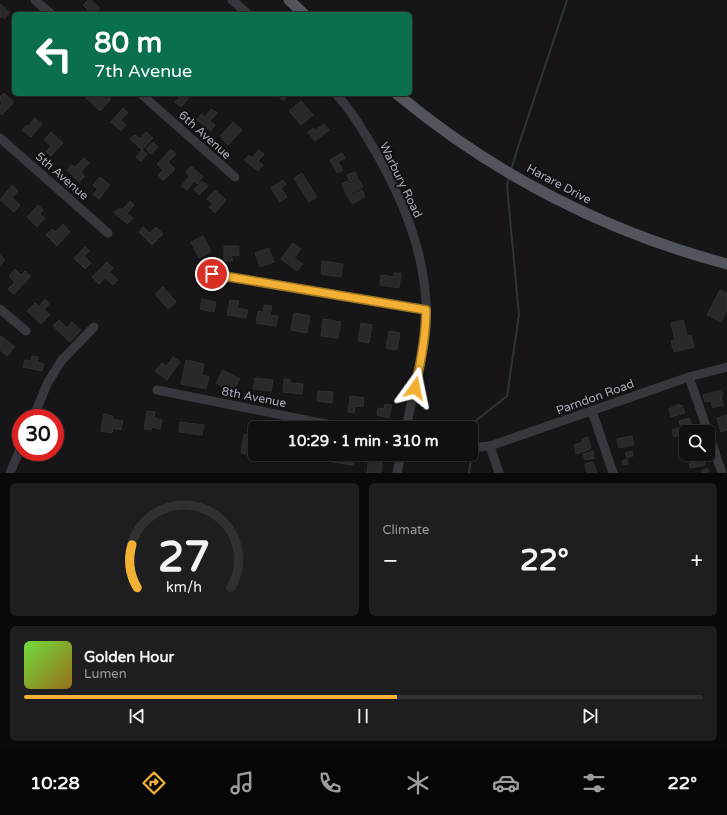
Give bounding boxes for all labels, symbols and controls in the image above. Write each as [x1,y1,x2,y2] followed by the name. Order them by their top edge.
[94,26,162,60] text: 80 m
[28,28,80,80] icon: left
[94,60,192,82] text: 7th Avenue
[176,108,234,162] street label: 6th Avenue
[377,140,425,220] street label: Warbury Road
[33,149,91,203] street label: 5th Avenue
[524,161,594,207] street label: Harare Drive
[195,257,229,291] pin
[201,263,223,285] icon: arrive
[394,367,436,409] position arrow
[554,376,636,418] street label: Parndon Road
[221,384,288,410] street label: 8th Avenue
[12,409,64,461] speed limit sign: 30
[679,425,715,461] map controls
[679,425,715,461] button: search
[288,432,438,450] text: 10:29 · 1 min · 310 m
[383,522,429,538] text: Climate
[158,532,210,582] text: 27
[520,542,569,579] text: 22°
[383,548,398,574] text: −
[691,548,703,574] text: +
[166,578,202,595] text: km/h
[84,648,174,666] text: Golden Hour
[84,666,127,682] text: Lumen
[126,705,148,727] icon: previous
[352,705,374,727] icon: pause
[579,705,601,727] icon: next
[140,769,168,797] icon: directions
[228,769,256,797] icon: music
[316,769,344,797] icon: phone
[404,769,432,797] icon: climate
[492,769,520,797] icon: car
[580,769,608,797] icon: filters
[30,772,80,794] text: 10:28
[668,772,697,794] text: 22°

